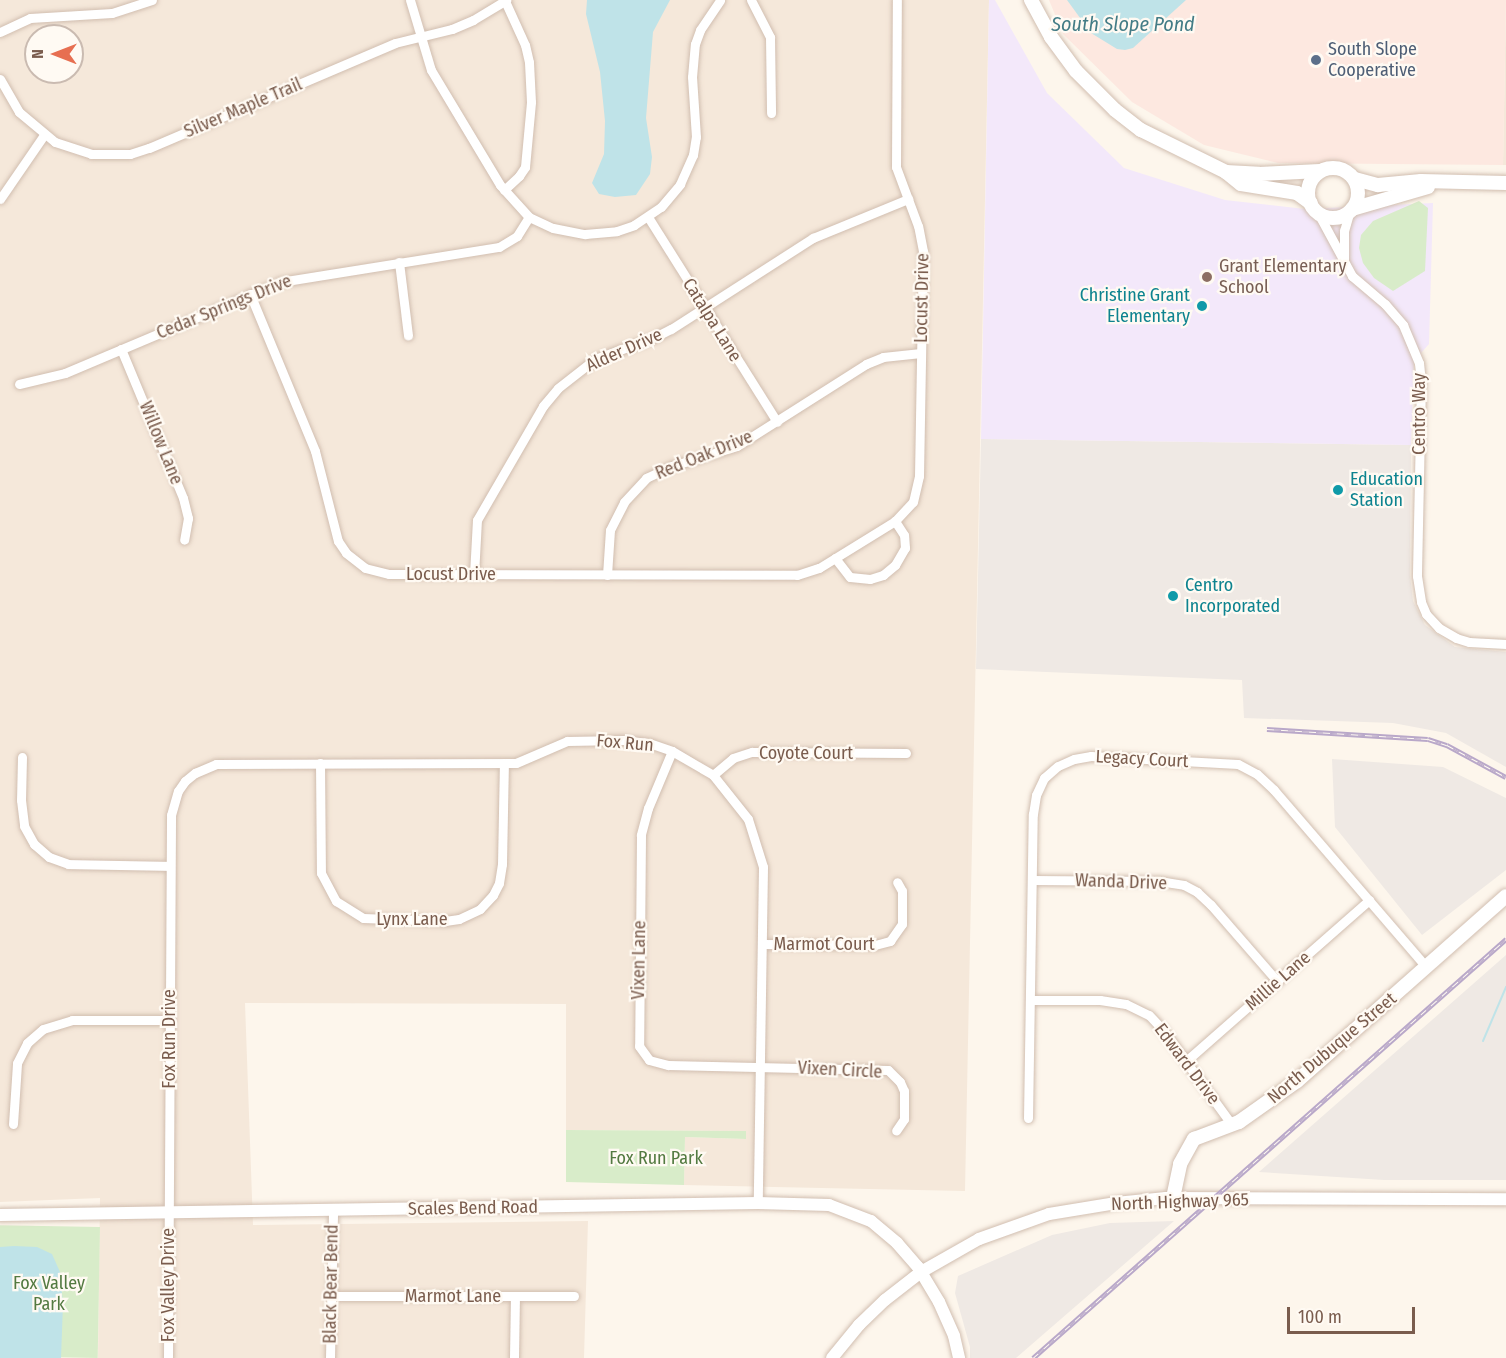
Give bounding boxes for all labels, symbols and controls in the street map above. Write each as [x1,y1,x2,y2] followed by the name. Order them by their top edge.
[1051,12,1195,36] water label: South Slope Pond
[24,24,84,84] north arrow
[1328,39,1417,82] place label: South Slope Cooperative
[28,49,47,59] text: N
[1309,53,1323,67] marker: South Slope Cooperative
[181,73,305,143] street label: Silver Maple Trail
[910,253,934,343] street label: Locust Drive
[1219,256,1346,298] place label: Grant Elementary School
[153,270,295,344] street label: Cedar Springs Drive
[1200,270,1214,284] marker: Grant Elementary School
[678,274,746,366] street label: Catalpa Lane
[1080,285,1190,328] place label: Christine Grant Elementary
[1195,299,1209,313] marker: Christine Grant Elementary
[582,324,666,376] street label: Alder Drive
[1408,373,1430,455] street label: Centro Way
[135,398,187,488] street label: Willow Lane
[652,426,756,484] street label: Red Oak Drive
[1350,469,1423,512] place label: Education Station
[1331,483,1345,497] marker: Education Station
[406,563,496,585] street label: Locust Drive
[1185,575,1280,618] place label: Centro Incorporated
[1166,589,1180,603] marker: Centro Incorporated
[595,730,655,756] street label: Fox Run
[759,742,853,764] street label: Coyote Court
[1095,746,1189,772] street label: Legacy Court
[1075,870,1167,894] street label: Wanda Drive
[376,908,448,930] street label: Lynx Lane
[628,920,650,1000] street label: Vixen Lane
[773,933,875,955] street label: Marmot Court
[1241,947,1315,1015] street label: Millie Lane
[1263,988,1401,1108] street label: North Dubuque Street
[158,989,180,1089] street label: Fox Run Drive
[1150,1019,1224,1109] street label: Edward Drive
[797,1057,883,1083] street label: Vixen Circle
[609,1147,703,1169] park label: Fox Run Park
[1111,1189,1249,1215] street label: North Highway 965
[408,1196,538,1220] street label: Scales Bend Road
[319,1224,343,1344] street label: Black Bear Bend
[157,1228,179,1342] street label: Fox Valley Drive
[13,1273,85,1316] park label: Fox Valley Park
[405,1285,501,1307] street label: Marmot Lane
[1290,1295,1418,1333] scale bar
[1298,1306,1342,1328] text: 100 m

